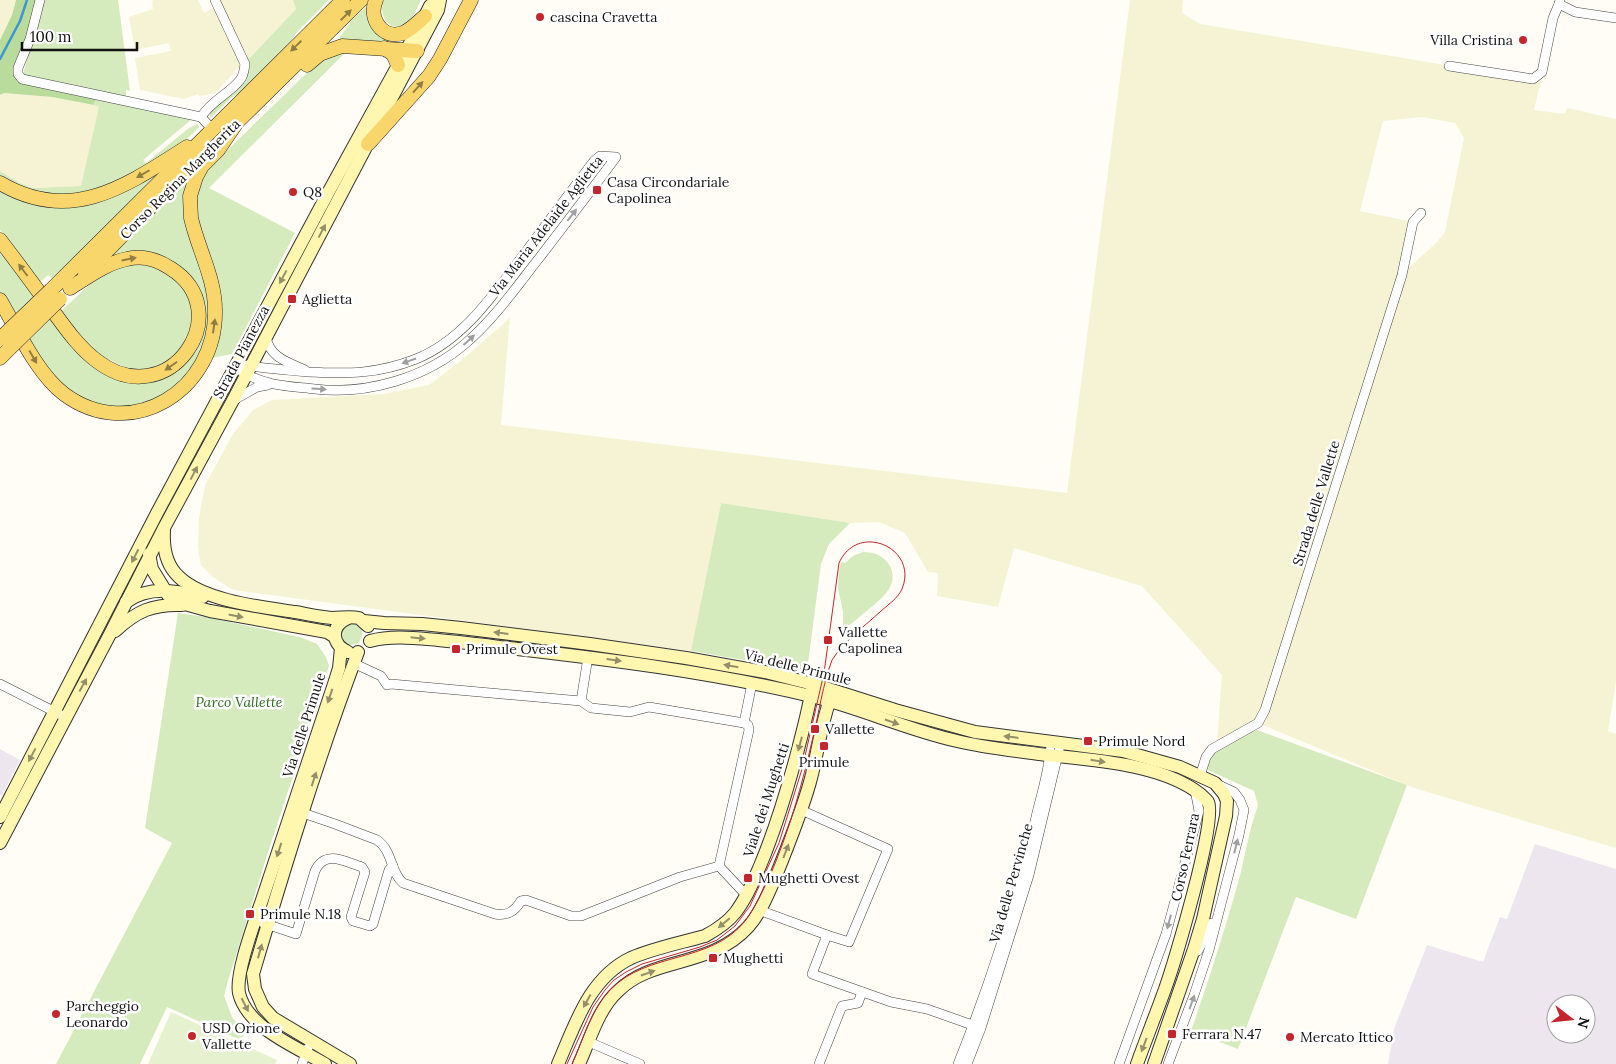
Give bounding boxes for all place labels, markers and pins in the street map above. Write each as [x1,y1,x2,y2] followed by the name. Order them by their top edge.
[550,8,657,26] place label: cascina Cravetta
[534,11,546,23] marker: cascina Cravetta
[1429,31,1513,49] place label: Villa Cristina
[1517,34,1529,46] marker: Villa Cristina
[607,173,730,207] place label: Casa Circondariale Capolinea
[303,183,322,201] place label: Q8
[591,184,603,196] marker: Casa Circondariale Capolinea
[287,186,299,198] marker: Q8
[301,290,352,308] place label: Aglietta
[286,293,298,305] marker: Aglietta
[837,623,903,657] place label: Vallette Capolinea
[822,634,834,646] marker: Vallette Capolinea
[466,640,559,658] place label: Primule Ovest
[450,643,462,655] marker: Primule Ovest
[824,720,875,738] place label: Vallette
[809,723,821,735] marker: Vallette
[1098,732,1186,750] place label: Primule Nord
[1082,735,1094,747] marker: Primule Nord
[818,740,830,752] marker: Primule
[799,753,850,771] place label: Primule
[758,869,860,887] place label: Mughetti Ovest
[742,872,754,884] marker: Mughetti Ovest
[260,905,341,923] place label: Primule N.18
[244,908,256,920] marker: Primule N.18
[723,949,783,967] place label: Mughetti
[707,952,719,964] marker: Mughetti
[66,997,139,1031] place label: Parcheggio Leonardo
[50,1008,62,1020] marker: Parcheggio Leonardo
[201,1019,280,1053] place label: USD Orione Vallette
[1182,1025,1262,1043] place label: Ferrara N.47
[1166,1028,1178,1040] marker: Ferrara N.47
[1300,1028,1393,1046] place label: Mercato Ittico
[186,1030,198,1042] marker: USD Orione Vallette
[1284,1031,1296,1043] marker: Mercato Ittico

